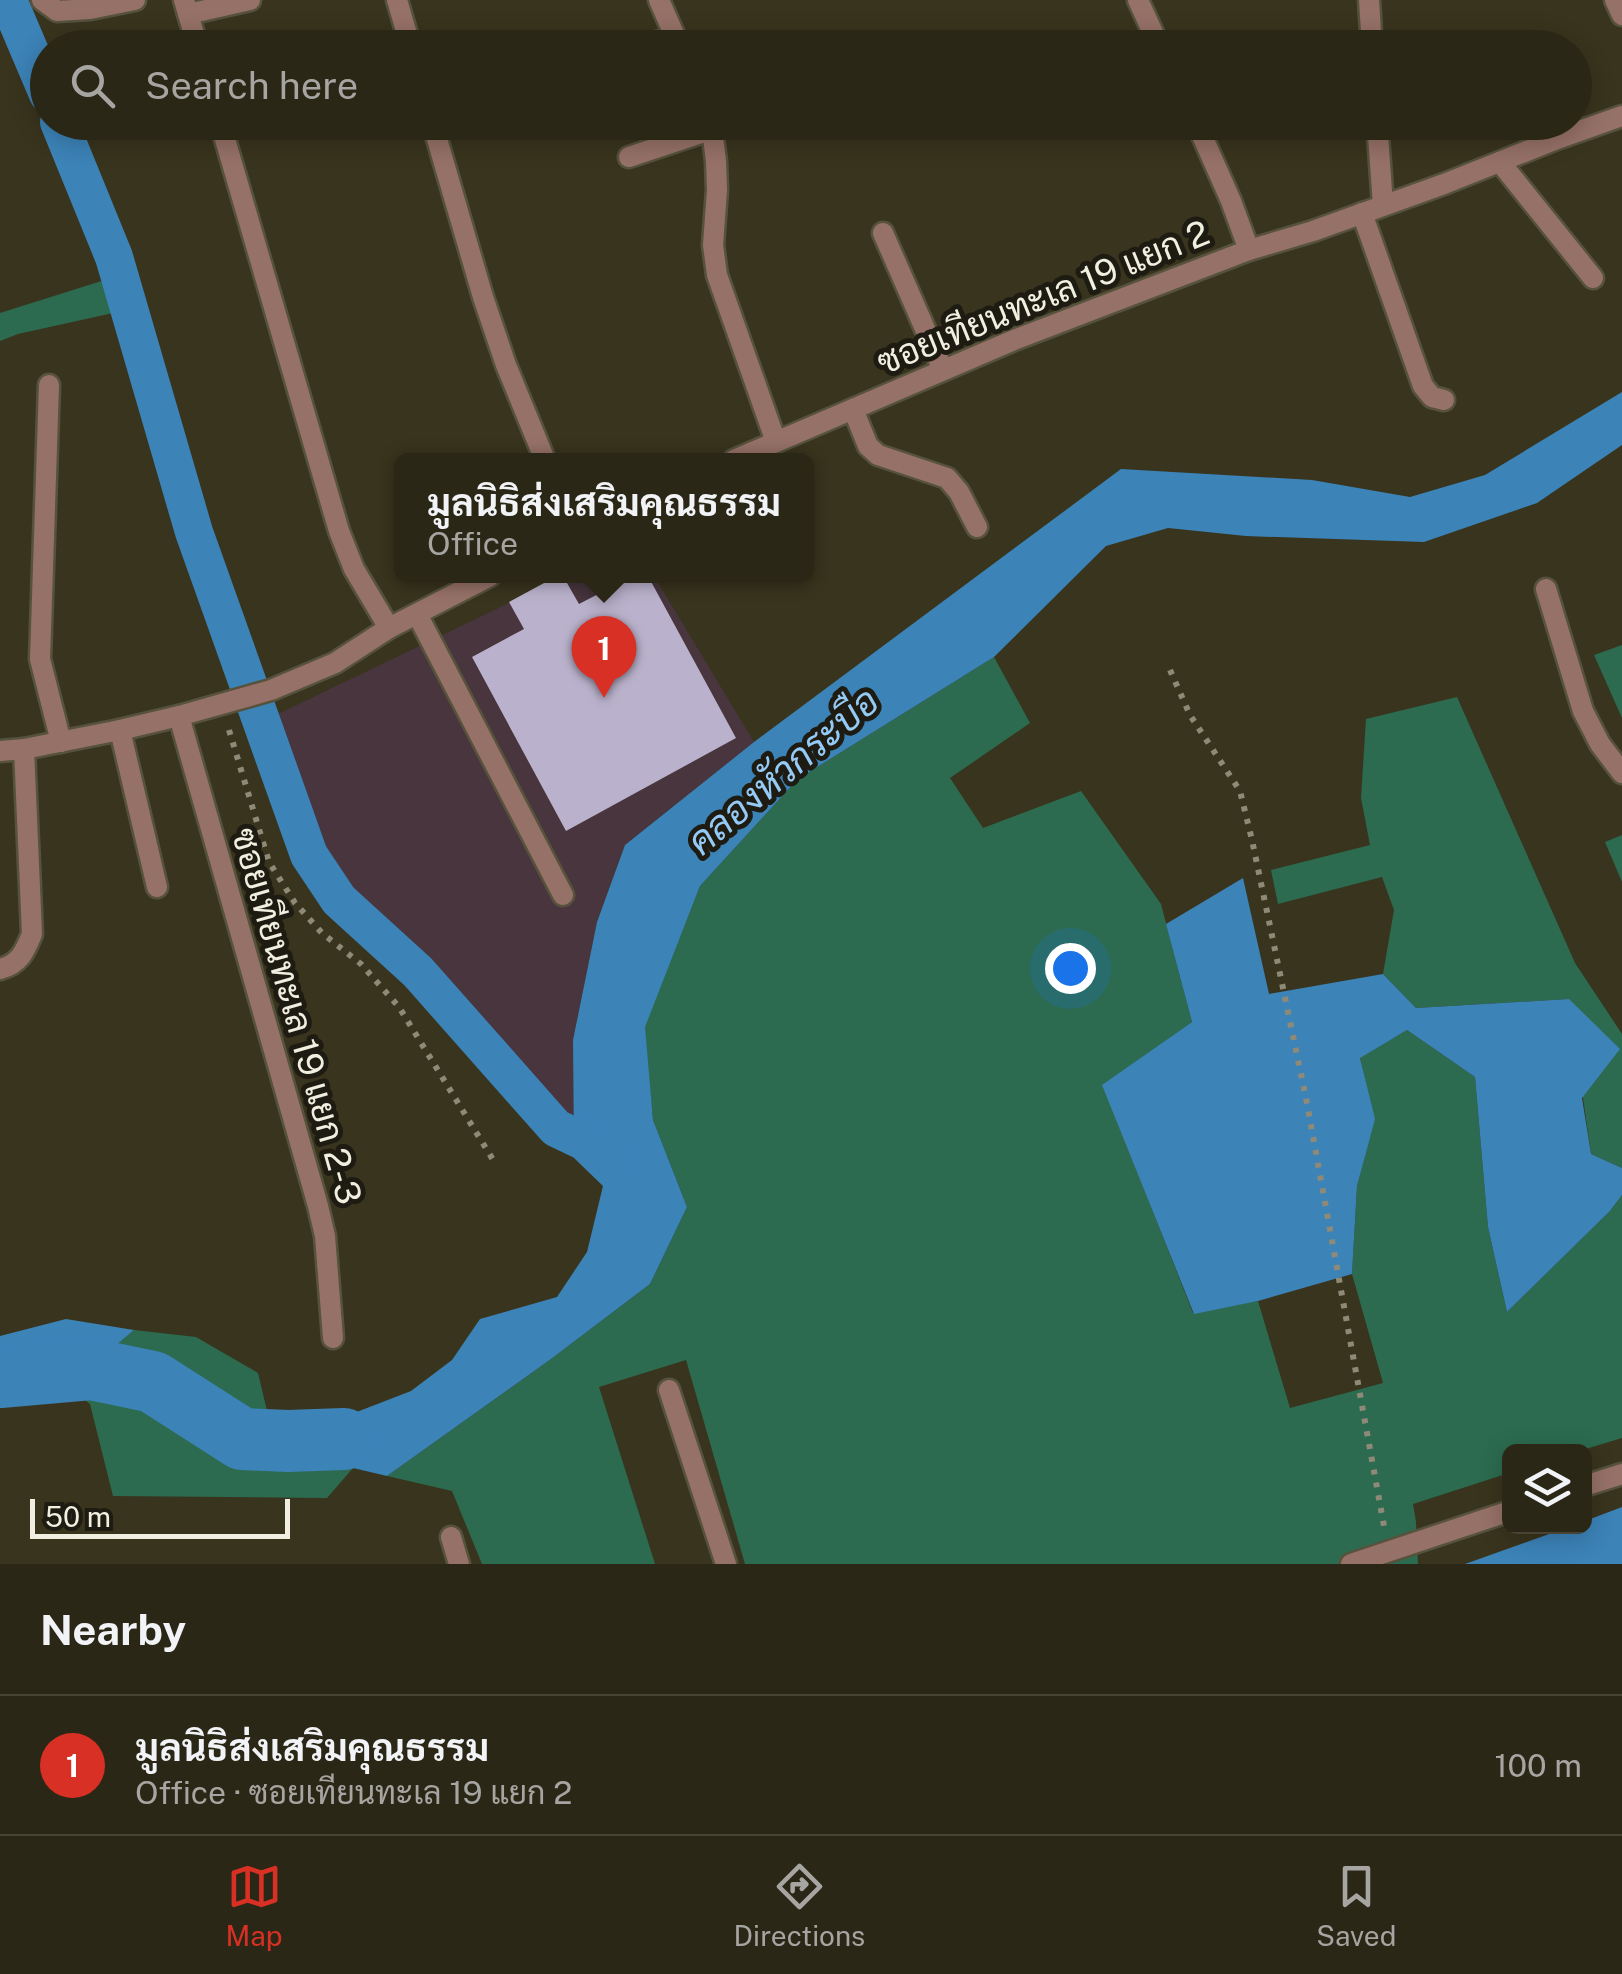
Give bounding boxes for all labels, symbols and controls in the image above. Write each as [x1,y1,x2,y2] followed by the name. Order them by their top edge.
[30,30,1592,140] search box
[65,58,120,113] icon: search
[145,63,358,108] text: Search here
[870,210,1215,382] street label: ซอยเทียนทะเล 19 แยก 2
[394,453,814,583] popup
[427,480,781,525] text: มูลนิธิส่งเสริมคุณธรรม
[427,525,518,562] text: Office
[572,616,636,698] pin: 1
[678,678,888,864] water label: คลองหัวกระบือ
[224,823,372,1209] street label: ซอยเทียนทะเล 19 แยก 2-3
[1045,943,1096,994] your location
[1502,1444,1592,1534] map controls
[1502,1444,1592,1534] button: layers
[30,1494,290,1538] scale bar
[45,1500,111,1533] text: 50 m
[40,1605,186,1654] text: Nearby
[135,1725,489,1770] text: มูลนิธิส่งเสริมคุณธรรม
[66,1747,79,1784] text: 1
[1495,1747,1582,1784] text: 100 m
[135,1774,572,1811] text: Office · ซอยเทียนทะเล 19 แยก 2
[226,1859,282,1952] tab: Map
[734,1859,865,1952] tab: Directions
[1316,1859,1396,1952] tab: Saved

